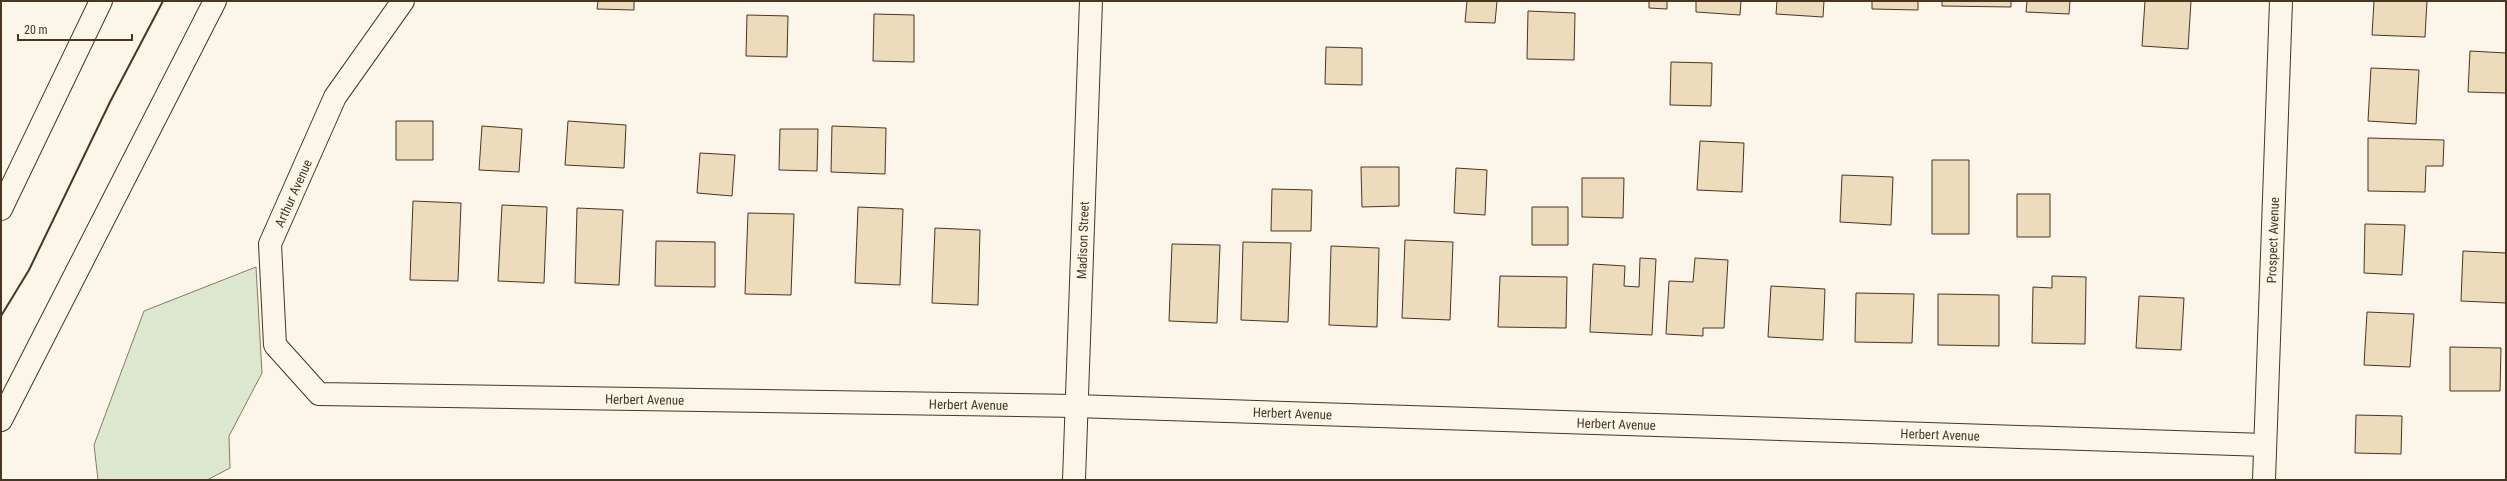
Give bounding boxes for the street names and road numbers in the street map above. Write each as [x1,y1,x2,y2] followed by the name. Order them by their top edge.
[272,157,315,229] street label: Arthur Avenue
[2264,197,2282,284] street label: Prospect Avenue
[1074,201,1092,279] street label: Madison Street
[605,392,684,408] street label: Herbert Avenue
[929,397,1008,413] street label: Herbert Avenue
[1253,405,1332,422] street label: Herbert Avenue
[1576,415,1656,433] street label: Herbert Avenue
[1900,426,1980,444] street label: Herbert Avenue

